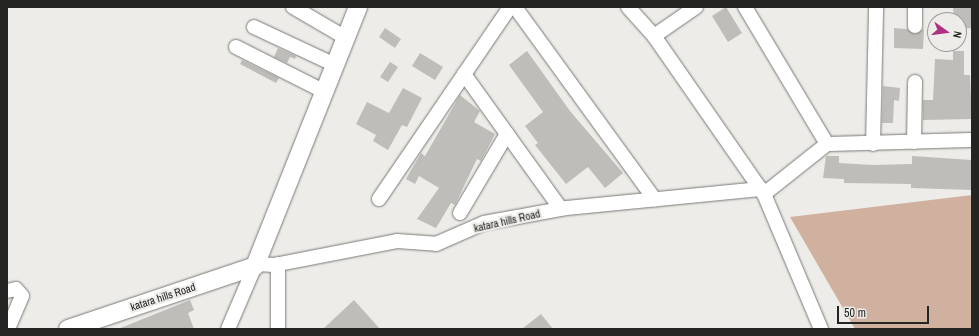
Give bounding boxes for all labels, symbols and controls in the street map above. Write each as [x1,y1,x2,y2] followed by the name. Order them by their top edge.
[927,12,967,52] north arrow
[950,30,965,40] text: N
[473,207,541,235] street label: katara hills Road
[129,280,197,314] street label: katara hills Road
[839,298,931,324] scale bar
[844,305,866,321] text: 50 m

